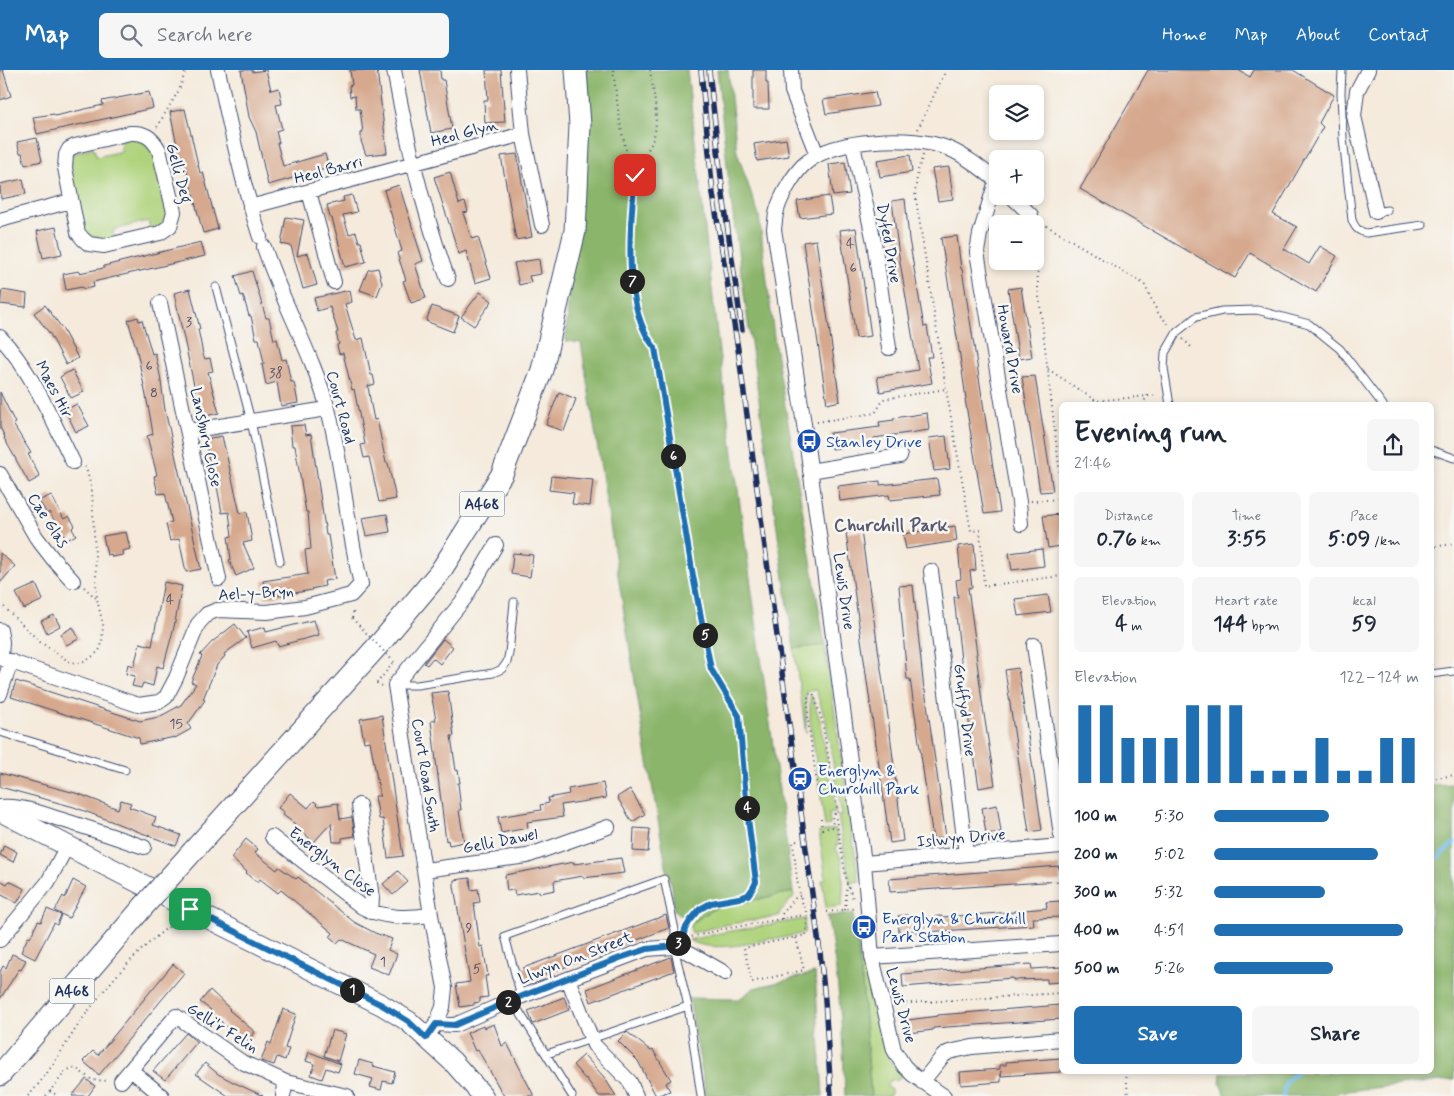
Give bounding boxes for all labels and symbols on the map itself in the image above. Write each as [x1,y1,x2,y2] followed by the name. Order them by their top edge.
[429,114,501,152] street label: Heol Glyn
[159,141,197,206] street label: Gelli Deg
[292,151,365,190] street label: Heol Barri
[614,154,656,196] pin
[871,202,906,285] street label: Dyfed Drive
[846,235,854,253] house number: 4
[849,259,857,277] house number: 6
[620,268,644,294] pin: 7
[991,303,1028,396] street label: Howard Drive
[186,313,192,331] house number: 3
[30,357,78,422] street label: Maes Hir
[145,357,153,375] house number: 6
[269,364,283,382] house number: 38
[321,369,360,446] street label: Court Road
[150,384,158,402] house number: 8
[185,386,226,489] street label: Lansbury Close
[796,428,822,454] bus stop icon: Stanley Drive
[826,432,922,453] place label: Stanley Drive
[660,444,686,468] pin: 6
[22,489,73,552] street label: Cae Glas
[460,492,504,516] road number: A468
[834,514,949,538] district label: Churchill Park
[828,551,859,631] street label: Lewis Drive
[218,581,294,606] street label: Ael-y-Bryn
[166,591,174,609] house number: 4
[692,622,718,648] pin: 5
[948,663,981,758] street label: Gruffyd Drive
[169,715,183,733] house number: 15
[406,717,445,834] street label: Court Road South
[818,761,919,800] place label: Energlyn & Churchill Park
[787,766,813,792] station icon: Energlyn & Churchill Park
[734,796,760,820] pin: 4
[284,823,380,903] street label: Energlyn Close
[461,824,540,859] street label: Gelli Dawel
[916,824,1006,853] street label: Islwyn Drive
[169,888,211,930] pin
[882,909,1026,948] place label: Energlyn & Churchill Park Station
[851,914,877,940] bus stop icon: Energlyn & Churchill Park Station
[466,919,473,937] house number: 9
[515,927,636,990] street label: Llwyn On Street
[666,930,690,956] pin: 3
[380,953,386,971] house number: 1
[473,960,481,978] house number: 5
[880,965,921,1046] street label: Lewis Drive
[50,978,94,1004] road number: A468
[340,978,364,1002] pin: 1
[496,990,520,1014] pin: 2
[182,998,262,1059] street label: Gelli'r Felin

